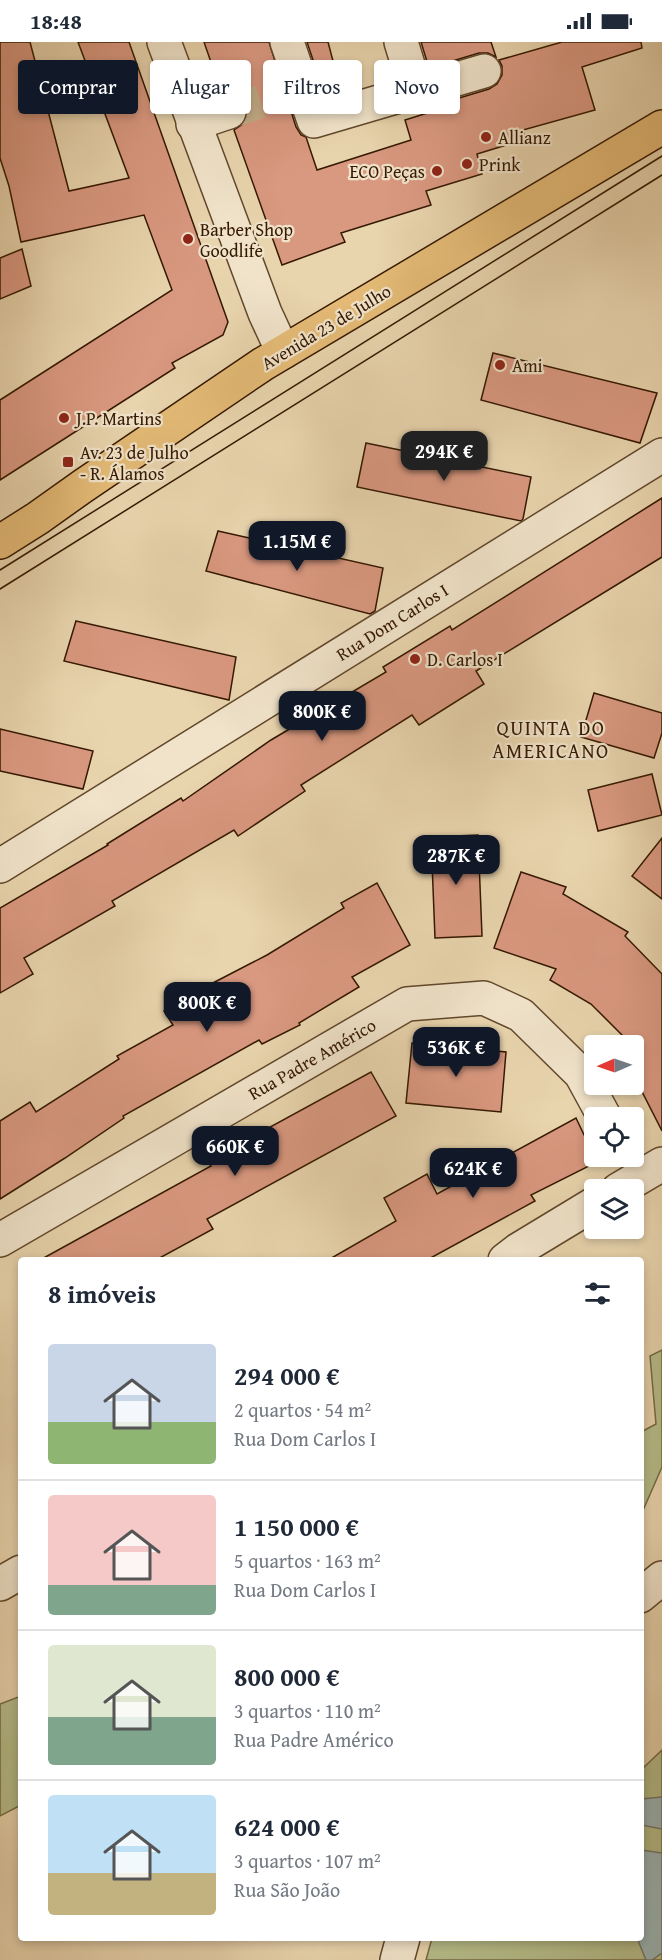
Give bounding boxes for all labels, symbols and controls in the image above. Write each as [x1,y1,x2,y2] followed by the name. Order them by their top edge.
[30,5,82,37] text: 18:48
[18,60,138,114] chip: Comprar
[150,60,251,114] chip: Alugar
[263,60,362,114] chip: Filtros
[374,60,460,114] chip: Novo
[498,124,551,151] place label: Allianz
[479,130,493,144] marker: Allianz
[479,151,521,178] place label: Prink
[460,157,474,171] marker: Prink
[349,158,425,185] place label: ECO Peças
[430,164,444,178] marker: ECO Peças
[200,216,293,264] place label: Barber Shop Goodlife
[181,232,195,246] marker: Barber Shop Goodlife
[256,277,396,377] street label: Avenida 23 de Julho
[512,352,543,379] place label: Ami
[493,358,507,372] marker: Ami
[74,405,162,432] place label: J.P. Martins
[57,411,71,425] marker: J.P. Martins
[395,431,493,482] pin: 294K €
[415,436,473,465] text: 294K €
[80,439,189,487] place label: Av. 23 de Julho - R. Álamos
[61,455,75,469] marker: Av. 23 de Julho - R. Álamos
[242,521,352,572] pin: 1.15M €
[263,526,331,555] text: 1.15M €
[331,577,453,667] street label: Rua Dom Carlos I
[427,646,503,673] place label: D. Carlos I
[408,652,422,666] marker: D. Carlos I
[273,691,371,742] pin: 800K €
[293,696,351,725] text: 800K €
[492,713,610,765] district label: QUINTA DO AMERICANO
[407,835,505,886] pin: 287K €
[427,840,485,869] text: 287K €
[158,982,256,1033] pin: 800K €
[178,987,236,1016] text: 800K €
[243,1011,381,1107] street label: Rua Padre Américo
[407,1027,505,1078] pin: 536K €
[427,1032,485,1061] text: 536K €
[584,1035,644,1095] north arrow
[584,1035,644,1239] map controls
[584,1107,644,1167] button: locate
[186,1126,284,1177] pin: 660K €
[206,1131,264,1160] text: 660K €
[424,1148,522,1199] pin: 624K €
[444,1153,502,1182] text: 624K €
[584,1179,644,1239] button: layers
[48,1274,156,1313] text: 8 imóveis
[581,1277,614,1310] icon: filters
[234,1356,340,1395] text: 294 000 €
[96,1368,168,1440] icon: home
[234,1395,371,1424] text: 2 quartos · 54 m²
[234,1424,376,1453] text: Rua Dom Carlos I
[234,1507,359,1546] text: 1 150 000 €
[96,1519,168,1591] icon: home
[234,1546,381,1575] text: 5 quartos · 163 m²
[234,1575,376,1604] text: Rua Dom Carlos I
[234,1657,340,1696] text: 800 000 €
[96,1669,168,1741] icon: home
[234,1696,381,1725] text: 3 quartos · 110 m²
[234,1725,394,1754] text: Rua Padre Américo
[234,1807,340,1846] text: 624 000 €
[96,1819,168,1891] icon: home
[234,1846,381,1875] text: 3 quartos · 107 m²
[234,1875,340,1904] text: Rua São João

